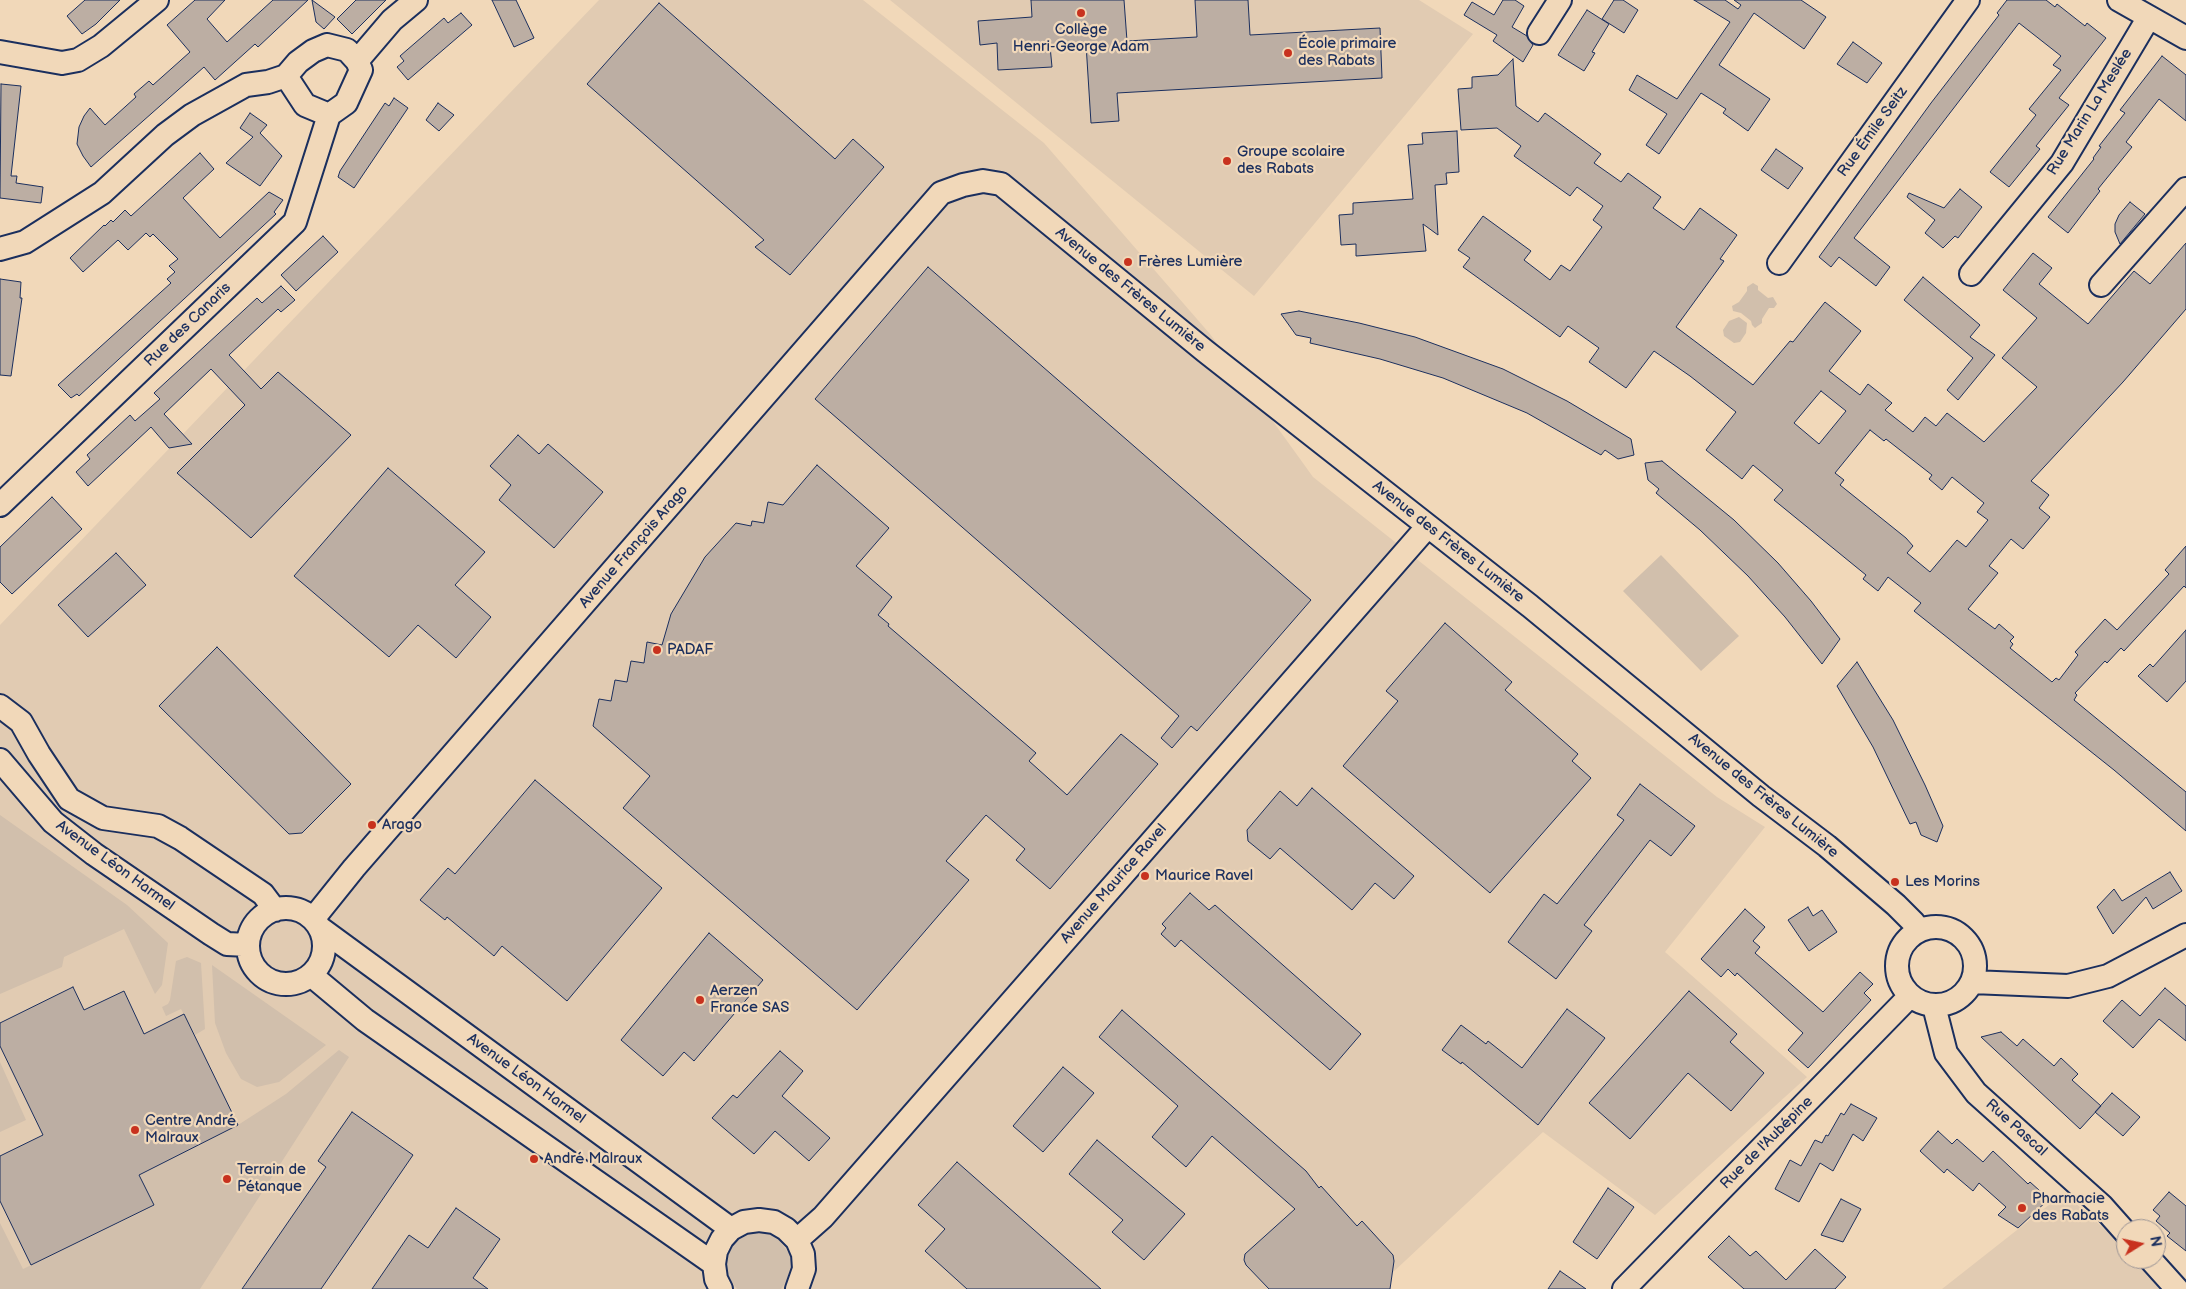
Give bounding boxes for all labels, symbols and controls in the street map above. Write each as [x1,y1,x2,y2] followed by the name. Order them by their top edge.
[1075,7,1087,19] marker: Collège Henri-George Adam
[1013,21,1149,56] place label: Collège Henri-George Adam
[1298,35,1396,70] place label: École primaire des Rabats
[2044,45,2136,179] street label: Rue Marin La Meslée
[1282,47,1294,59] marker: École primaire des Rabats
[1834,83,1912,181] street label: Rue Émile Seitz
[1237,143,1345,178] place label: Groupe scolaire des Rabats
[1221,155,1233,167] marker: Groupe scolaire des Rabats
[1051,224,1209,356] street label: Avenue des Frères Lumière
[1138,253,1243,271] place label: Frères Lumière
[1122,256,1134,268] marker: Frères Lumière
[141,279,235,371] street label: Rue des Canaris
[1368,477,1528,607] street label: Avenue des Frères Lumière
[576,482,692,612] street label: Avenue François Arago
[667,641,713,659] place label: PADAF
[651,644,663,656] marker: PADAF
[1684,730,1842,862] street label: Avenue des Frères Lumière
[382,816,422,834] place label: Arago
[52,817,178,915] street label: Avenue Léon Harmel
[366,819,378,831] marker: Arago
[1057,821,1171,947] street label: Avenue Maurice Ravel
[1155,867,1253,885] place label: Maurice Ravel
[1139,870,1151,882] marker: Maurice Ravel
[1905,873,1980,891] place label: Les Morins
[1889,876,1901,888] marker: Les Morins
[710,982,789,1017] place label: Aerzen France SAS
[694,994,706,1006] marker: Aerzen France SAS
[463,1030,589,1128] street label: Avenue Léon Harmel
[1717,1093,1817,1193] street label: Rue de l'Aubépine
[1982,1096,2050,1160] street label: Rue Pascal
[145,1112,236,1147] place label: Centre André Malraux
[129,1124,141,1136] marker: Centre André Malraux
[544,1150,642,1168] place label: André Malraux
[528,1153,540,1165] marker: André Malraux
[237,1161,306,1196] place label: Terrain de Pétanque
[221,1173,233,1185] marker: Terrain de Pétanque
[2032,1190,2109,1225] place label: Pharmacie des Rabats
[2016,1202,2028,1214] marker: Pharmacie des Rabats
[2116,1219,2166,1269] north arrow
[2146,1235,2165,1248] text: N

